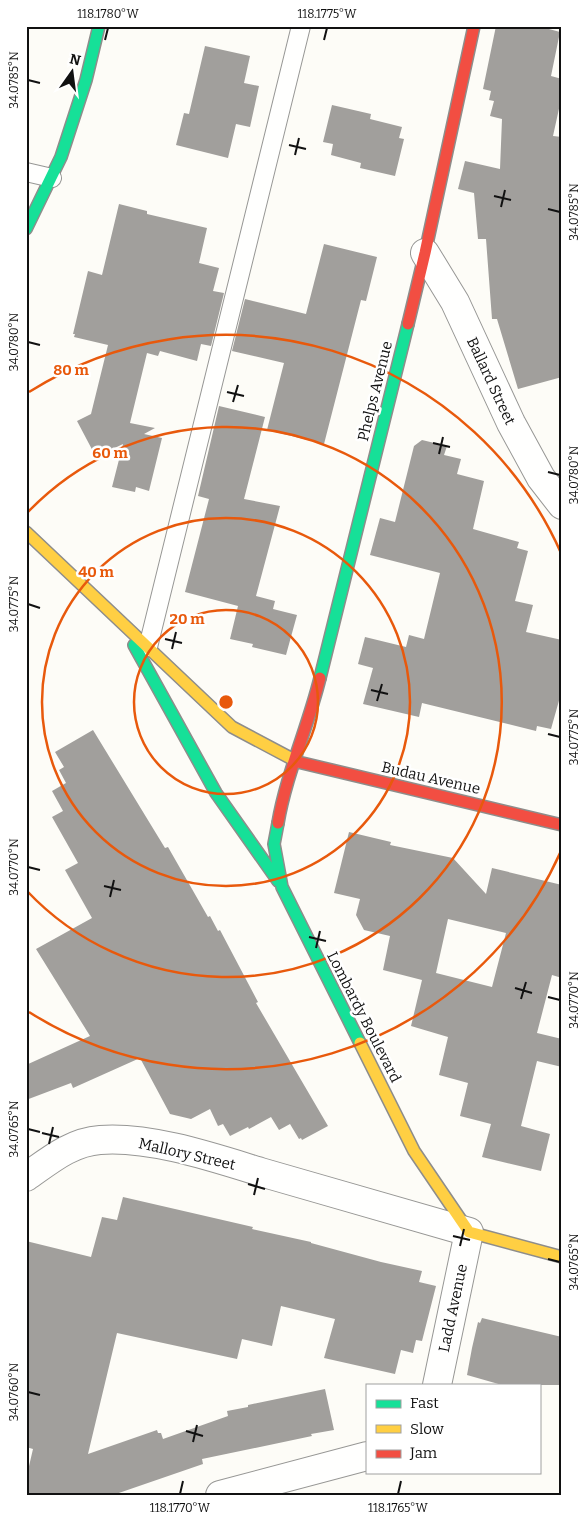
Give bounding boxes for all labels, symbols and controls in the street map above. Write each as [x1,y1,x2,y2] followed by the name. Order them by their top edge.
[77,7,139,21] text: 118.1780°W
[297,7,357,21] text: 118.1775°W
[48,48,98,98] north arrow
[68,50,83,69] text: N
[7,51,21,109] text: 34.0785°N
[567,183,581,241] text: 34.0785°N
[7,312,21,371] text: 34.0780°N
[463,334,519,428] street label: Ballard Street
[354,339,396,443] street label: Phelps Avenue
[53,361,89,379] text: 80 m
[92,444,128,462] text: 60 m
[567,445,581,504] text: 34.0780°N
[78,563,115,581] text: 40 m
[7,575,21,632] text: 34.0775°N
[170,610,205,628] text: 20 m
[217,693,235,711] centre of rings
[567,708,581,765] text: 34.0775°N
[380,758,482,798] street label: Budau Avenue
[7,838,21,896] text: 34.0770°N
[323,949,405,1086] street label: Lombardy Boulevard
[567,971,581,1029] text: 34.0770°N
[7,1100,21,1158] text: 34.0765°N
[137,1134,238,1174] street label: Mallory Street
[567,1233,581,1291] text: 34.0765°N
[435,1262,471,1354] street label: Ladd Avenue
[7,1362,21,1421] text: 34.0760°N
[366,1384,540,1474] legend
[410,1394,439,1412] text: Fast
[410,1420,445,1438] text: Slow
[409,1444,438,1462] text: Jam
[150,1501,211,1515] text: 118.1770°W
[368,1501,429,1515] text: 118.1765°W

